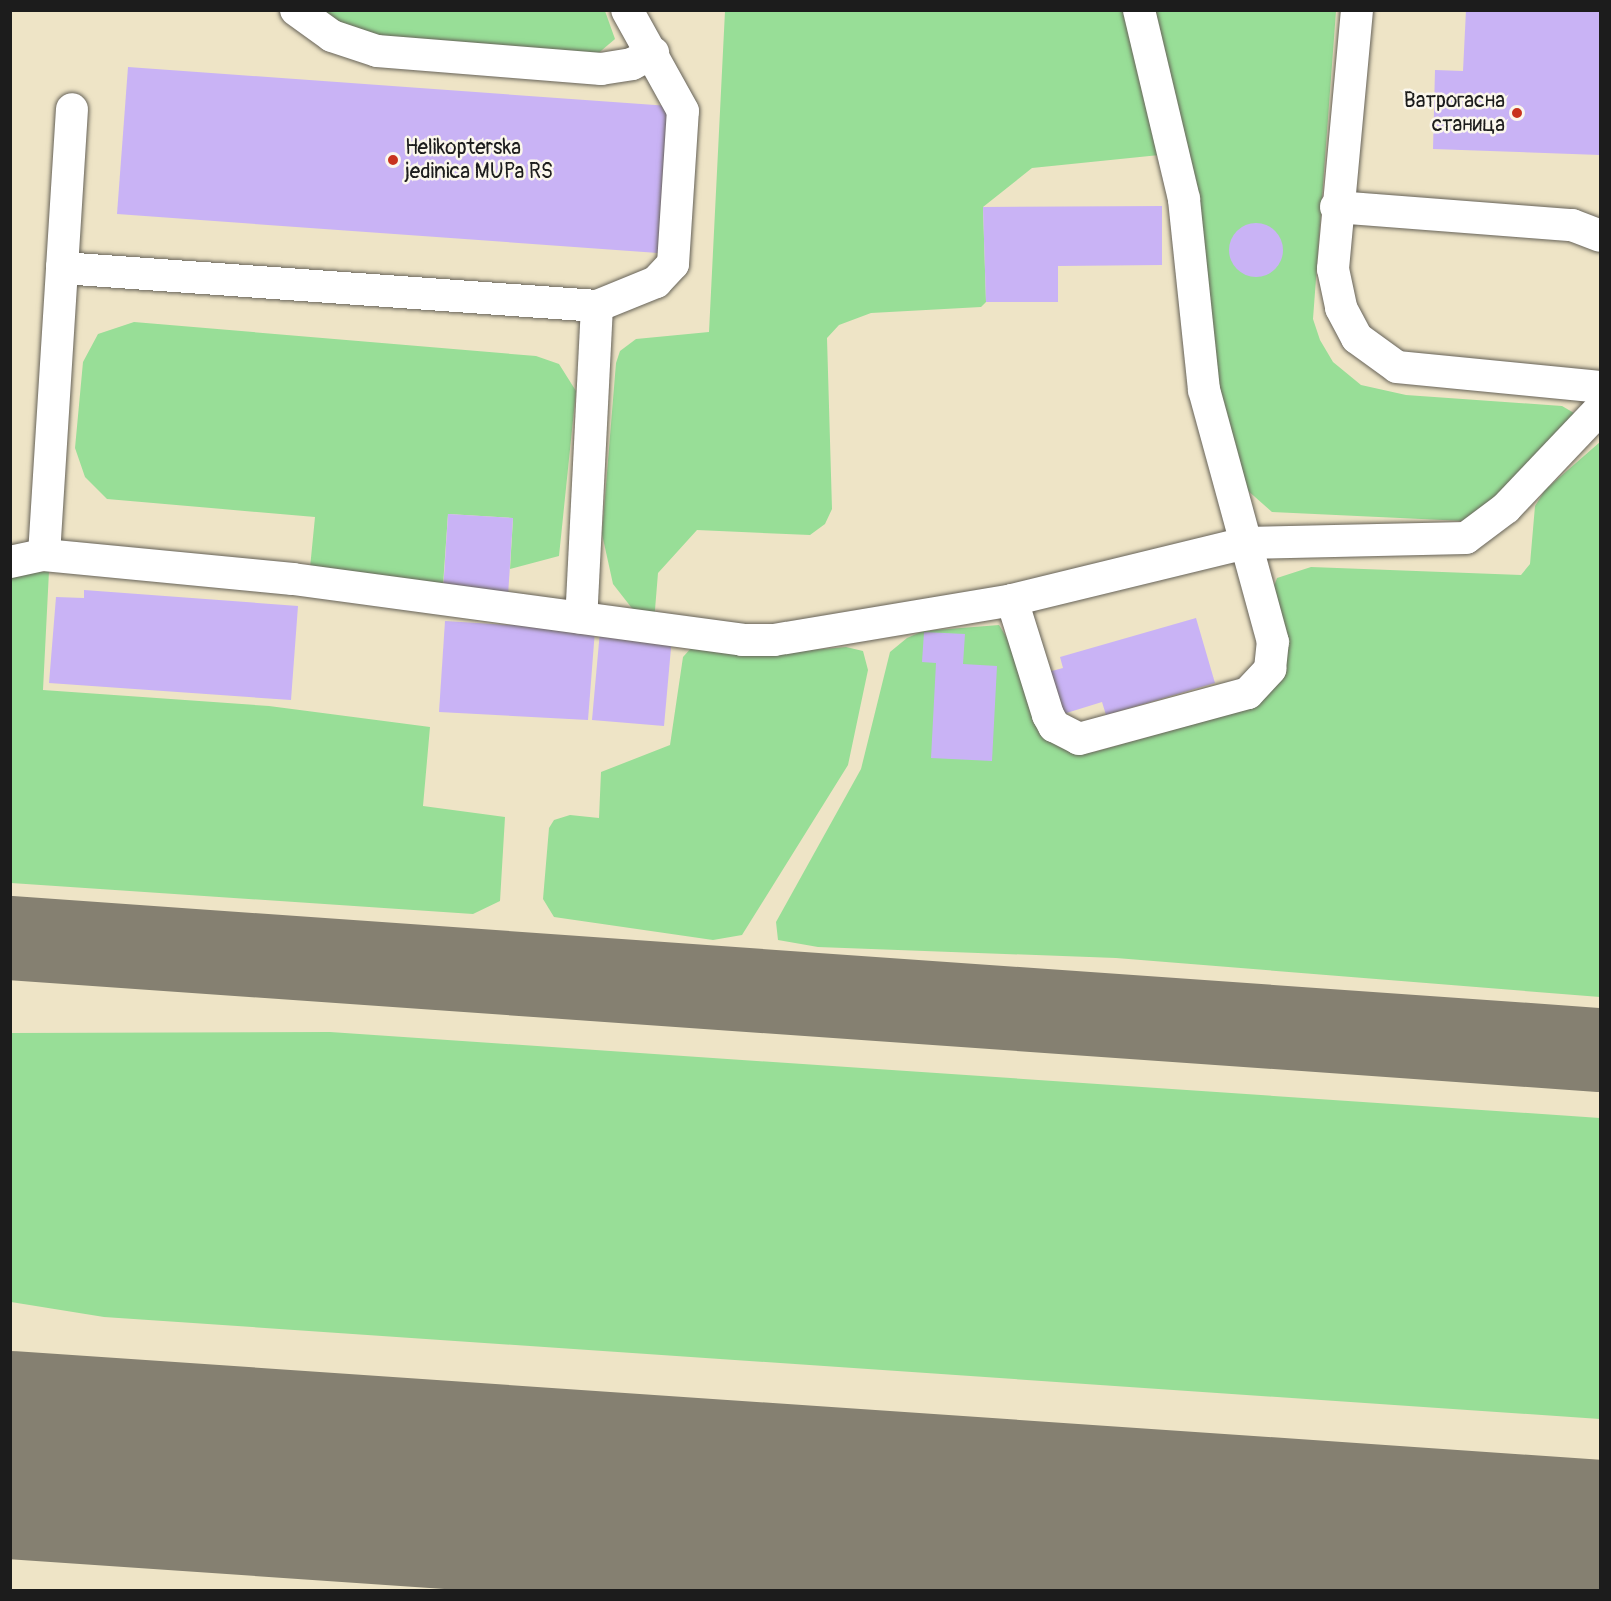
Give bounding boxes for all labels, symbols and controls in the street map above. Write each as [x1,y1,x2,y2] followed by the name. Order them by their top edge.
[1404,88,1505,138] place label: Ватрогасна станица
[1510,106,1524,120] marker: Ватрогасна станица
[405,135,553,185] place label: Helikopterska jedinica MUPa RS
[386,153,400,167] marker: Helikopterska jedinica MUPa RS

